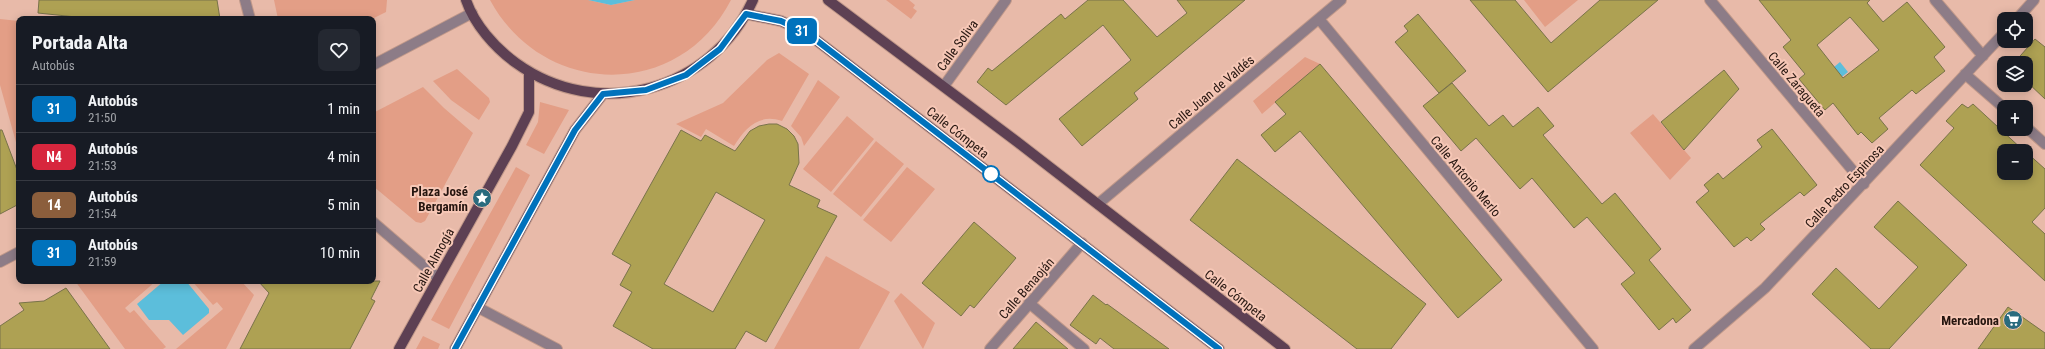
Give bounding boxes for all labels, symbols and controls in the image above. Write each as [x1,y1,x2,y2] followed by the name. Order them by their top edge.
[1997,12,2033,180] map controls
[1997,12,2033,48] button: locate
[934,17,981,74] street label: Calle Soliva
[784,18,820,44] line badge: 31
[795,23,809,39] text: 31
[318,29,360,71] button: heart
[32,31,128,54] text: Portada Alta
[1765,49,1828,120] street label: Calle Zaragueta
[1166,52,1257,132] street label: Calle Juan de Valdés
[1997,56,2033,92] button: layers
[32,58,75,73] text: Autobús
[88,92,138,110] text: Autobús
[327,100,360,118] text: 1 min
[1997,100,2033,136] button: +
[47,101,61,117] text: 31
[924,103,992,161] street label: Calle Cómpeta
[88,110,117,125] text: 21:50
[1427,133,1504,220] street label: Calle Antonio Merlo
[88,140,138,158] text: Autobús
[1802,142,1887,231] street label: Calle Pedro Espinosa
[1997,144,2033,180] button: −
[327,148,360,166] text: 4 min
[46,149,62,165] text: N4
[88,158,117,173] text: 21:53
[982,165,1000,183] unlabelled marker
[411,184,468,214] place label: Plaza José Bergamín
[471,187,493,209] place icon: Plaza José Bergamín
[88,188,138,206] text: Autobús
[327,196,360,214] text: 5 min
[47,197,61,213] text: 14
[88,206,117,221] text: 21:54
[410,225,457,295] street label: Calle Almogía
[88,236,138,254] text: Autobús
[320,244,360,262] text: 10 min
[47,245,61,261] text: 31
[88,254,117,269] text: 21:59
[996,255,1057,322] street label: Calle Benaoján
[1202,266,1270,324] street label: Calle Cómpeta
[2002,309,2024,331] supermarket icon: Mercadona
[1941,313,1999,328] place label: Mercadona

